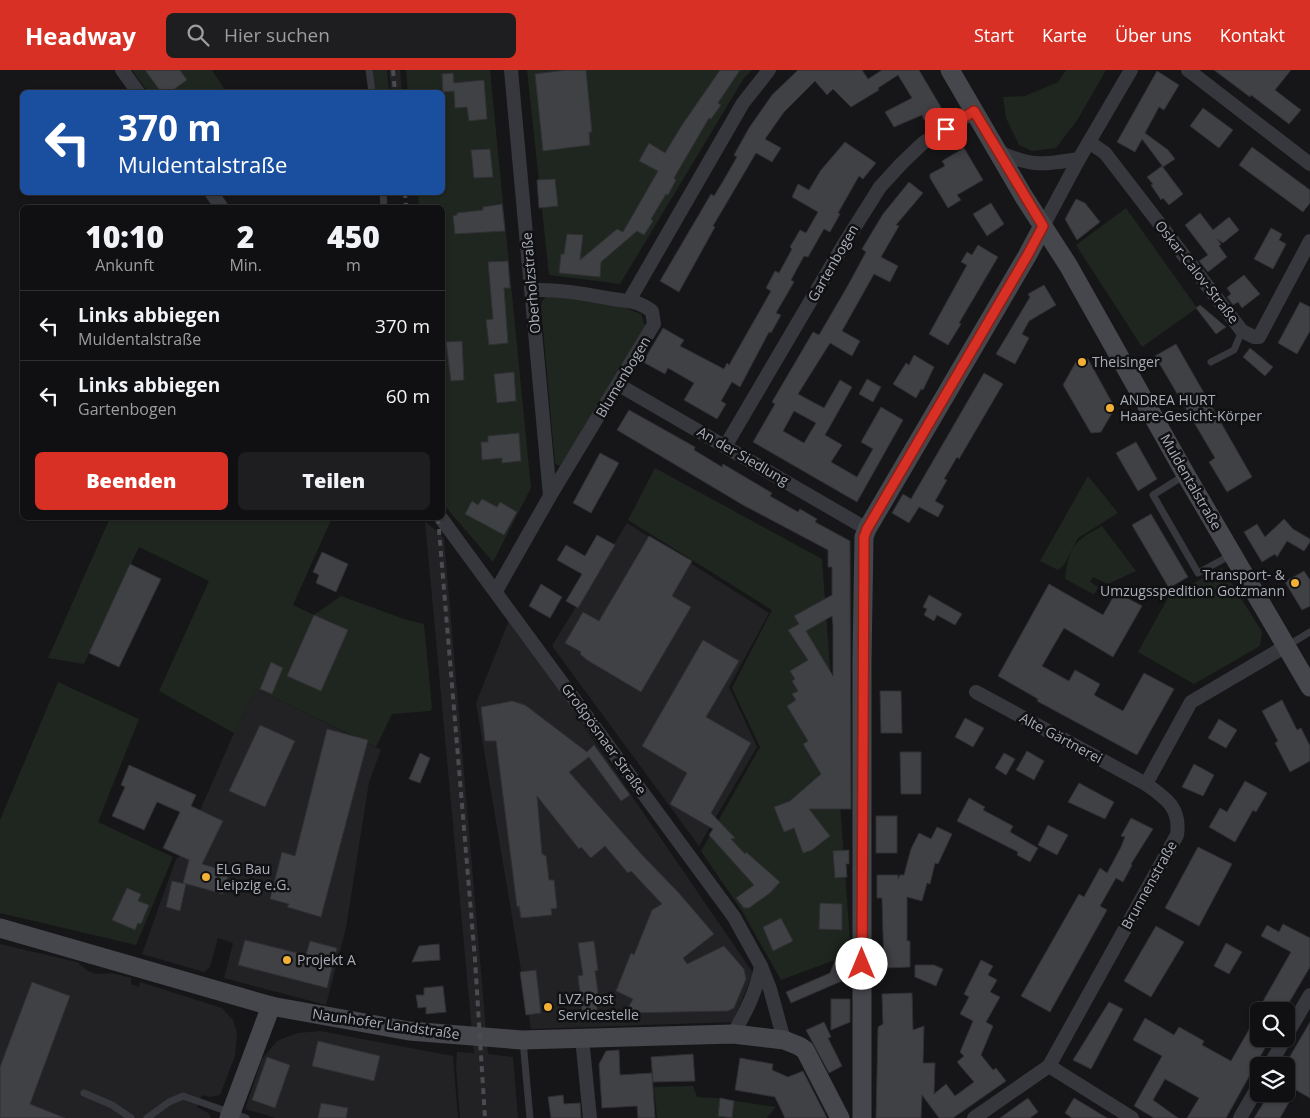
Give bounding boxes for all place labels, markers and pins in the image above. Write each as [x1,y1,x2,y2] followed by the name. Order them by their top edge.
[925,108,967,150] pin
[1092,352,1160,371] place label: Theisinger
[1076,356,1088,368] marker: Theisinger
[1120,390,1262,425] place label: ANDREA HURT Haare-Gesicht-Körper
[1104,402,1116,414] marker: ANDREA HURT Haare-Gesicht-Körper
[1100,565,1286,600] place label: Transport- & Umzugsspedition Gotzmann
[1289,577,1301,589] marker: Transport- & Umzugsspedition Gotzmann
[216,859,290,894] place label: ELG Bau Leipzig e.G.
[200,871,212,883] marker: ELG Bau Leipzig e.G.
[297,950,356,969] place label: Projekt A
[281,954,293,966] marker: Projekt A
[558,989,639,1024] place label: LVZ Post Servicestelle
[542,1001,554,1013] marker: LVZ Post Servicestelle

